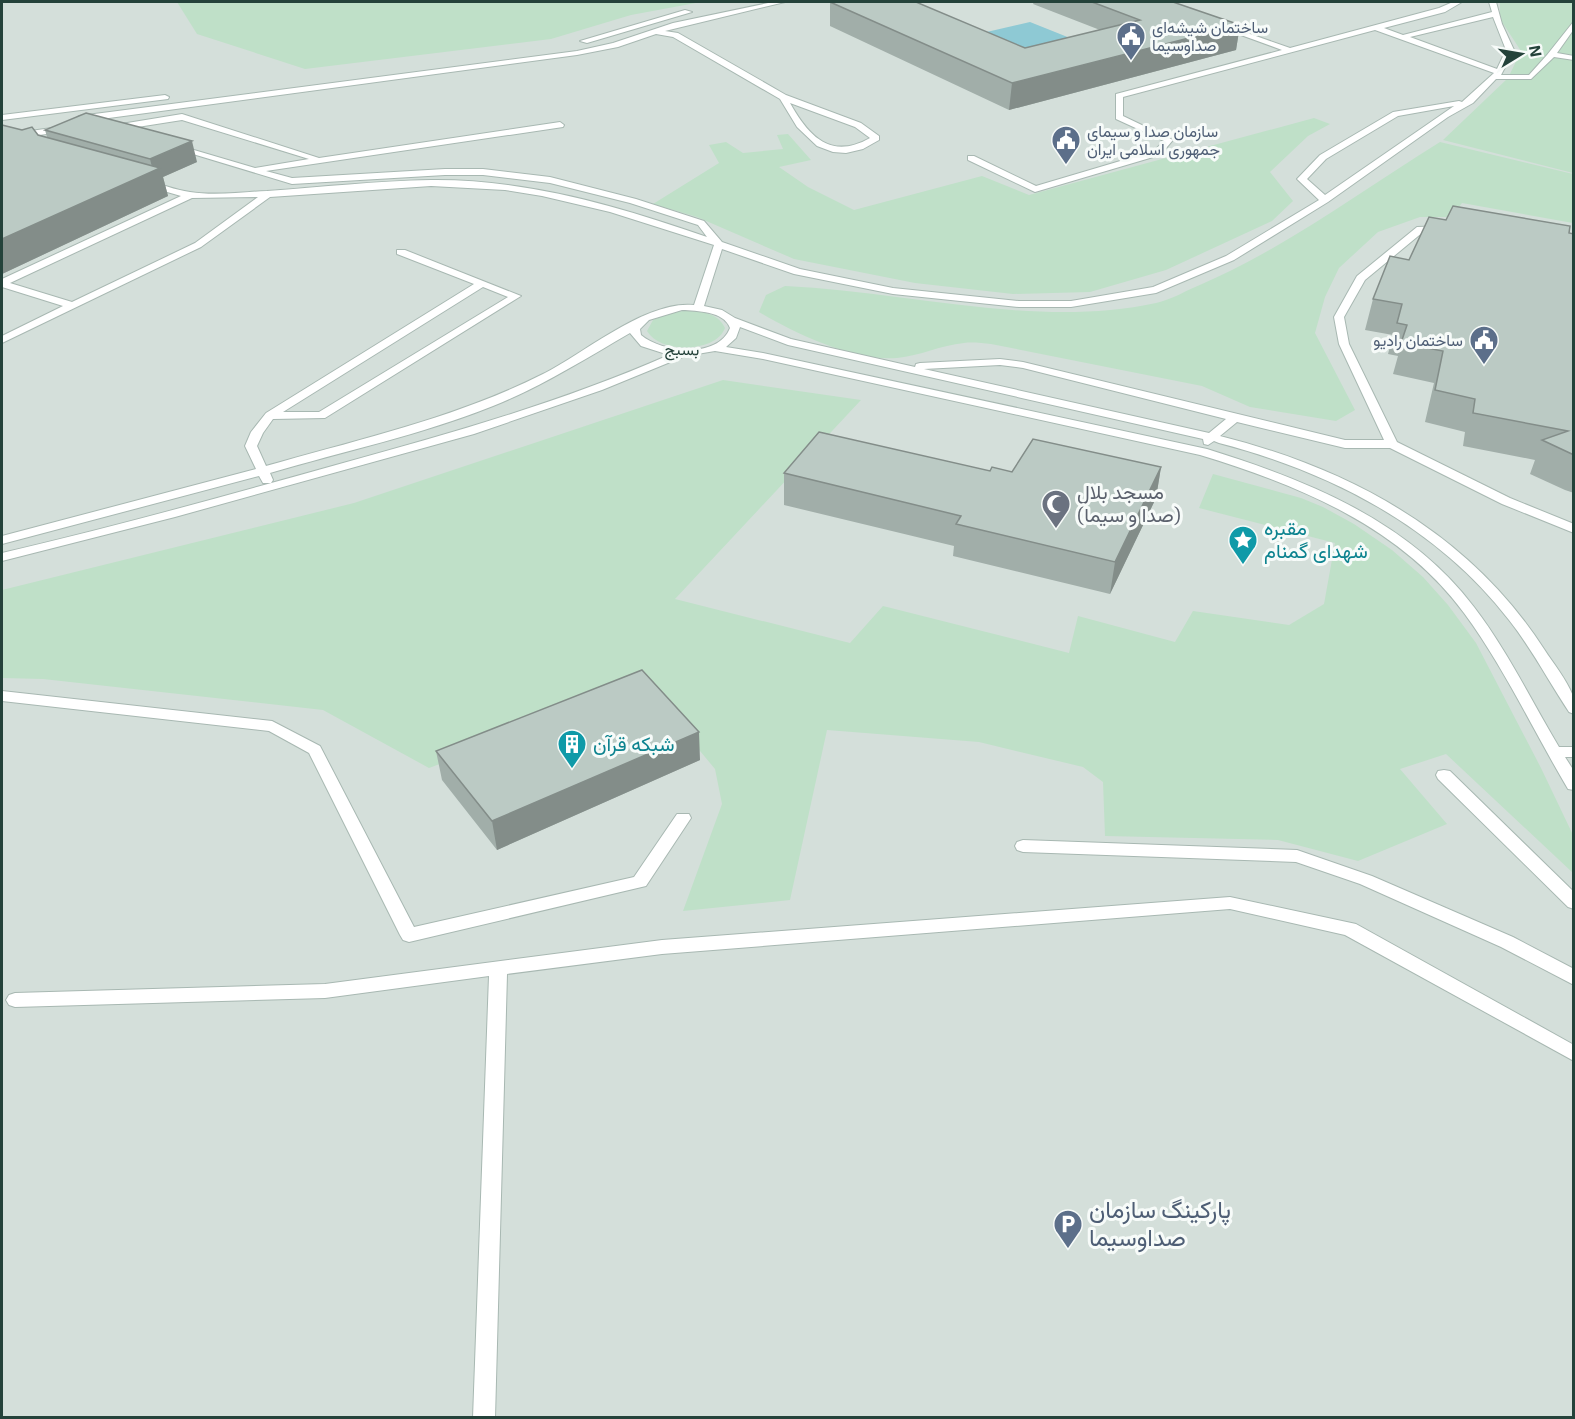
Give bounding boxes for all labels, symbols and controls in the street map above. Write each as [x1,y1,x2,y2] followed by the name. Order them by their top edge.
[1152,17,1268,56] place label: ساختمان شیشه‌ای صداوسیما
[1115,20,1147,62] public building icon: ساختمان شیشه‌ای صداوسیما
[1491,24,1551,84] north arrow
[1526,44,1547,59] text: N
[1087,121,1220,160] place label: سازمان صدا و سیمای جمهوری اسلامی ایران
[1050,124,1082,166] public building icon: سازمان صدا و سیمای جمهوری اسلامی ایران
[1468,324,1500,366] public building icon: ساختمان رادیو
[1373,330,1463,351] place label: ساختمان رادیو
[664,339,700,361] street label: بسبج
[1077,479,1181,528] place label: مسجد بلال (صدا و سیما)
[1040,488,1072,530] mosque icon: مسجد بلال (صدا و سیما)
[1264,515,1368,564] place label: مقبره شهدای گمنام
[1227,524,1259,566] place icon: مقبره شهدای گمنام
[556,728,588,770] building icon: شبکه قرآن
[593,731,674,757] place label: شبکه قرآن
[1089,1194,1231,1253] place label: پارکینگ سازمان صداوسیما
[1052,1208,1084,1250] parking icon: پارکینگ سازمان صداوسیما

